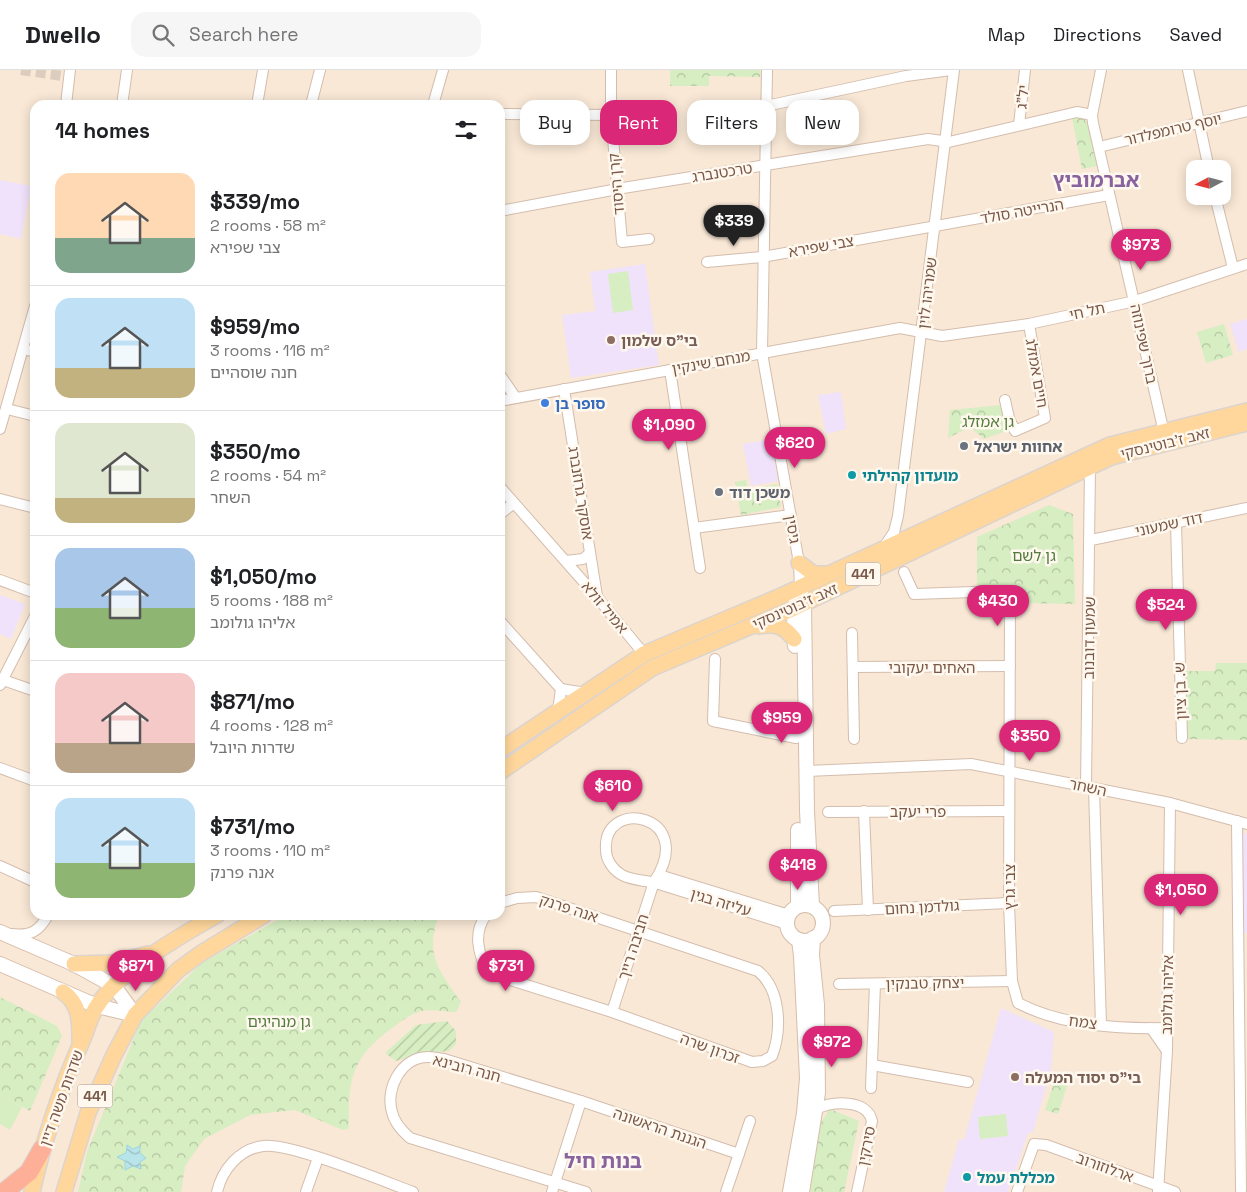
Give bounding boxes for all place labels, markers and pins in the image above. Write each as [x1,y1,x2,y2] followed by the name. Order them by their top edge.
[704,204,764,247] pin: $339
[1111,228,1171,271] pin: $973
[621,331,698,350] place label: בי"ס שלמון
[605,334,617,346] marker: בי"ס שלמון
[555,394,606,413] place label: סופר בן
[539,397,551,409] marker: סופר בן
[628,408,710,451] pin: $1,090
[765,426,825,469] pin: $620
[974,437,1062,456] place label: אחוות ישראל
[958,440,970,452] marker: אחוות ישראל
[862,466,959,485] place label: מועדון קהילתי
[846,469,858,481] marker: מועדון קהילתי
[729,483,791,502] place label: משכן דוד
[713,486,725,498] marker: משכן דוד
[968,584,1028,627] pin: $430
[1136,588,1196,631] pin: $524
[752,702,812,744] pin: $959
[1000,720,1060,762] pin: $350
[583,770,643,812] pin: $610
[768,848,828,891] pin: $418
[1140,874,1222,916] pin: $1,050
[106,950,166,992] pin: $871
[476,950,536,992] pin: $731
[802,1026,862,1068] pin: $972
[1025,1068,1141,1087] place label: בי"ס יסוד המעלה
[1009,1071,1021,1083] marker: בי"ס יסוד המעלה
[977,1168,1055,1187] place label: מכללת עמל
[961,1171,973,1183] marker: מכללת עמל

